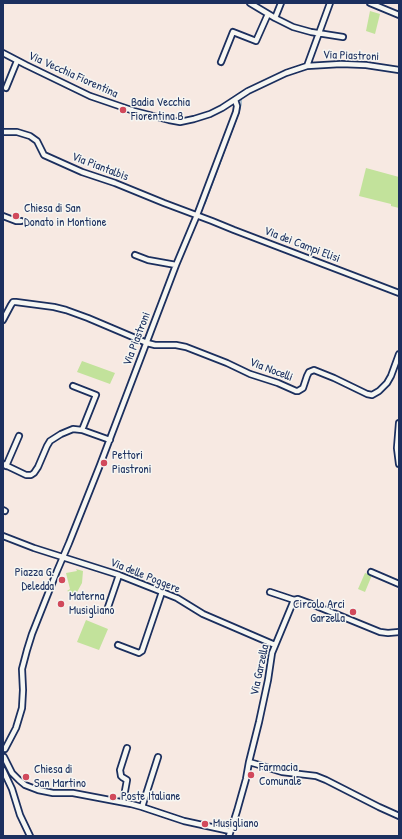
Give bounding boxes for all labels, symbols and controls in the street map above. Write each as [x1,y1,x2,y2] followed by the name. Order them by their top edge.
[323,48,379,64] street label: Via Piastroni
[26,49,120,101] street label: Via Vecchia Fiorentina
[131,96,190,124] place label: Badia Vecchia Fiorentina B
[118,105,128,115] marker: Badia Vecchia Fiorentina B
[70,150,130,184] street label: Via Piantalbis
[24,202,107,230] place label: Chiesa di San Donato in Montione
[11,211,21,221] marker: Chiesa di San Donato in Montione
[262,224,342,266] street label: Via dei Campi Elisi
[120,310,154,368] street label: Via Piastroni
[247,355,295,385] street label: Via Nocelli
[112,449,151,477] place label: Pettori Piastroni
[99,458,109,468] marker: Pettori Piastroni
[108,555,182,597] street label: Via delle Poggere
[15,566,54,594] place label: Piazza G. Deledda
[57,575,67,585] marker: Piazza G. Deledda
[69,590,114,618] place label: Materna Musigliano
[293,598,345,626] place label: Circolo Arci Garzella
[56,599,66,609] marker: Materna Musigliano
[348,607,358,617] marker: Circolo Arci Garzella
[248,643,272,697] street label: Via Garzella
[259,761,301,789] place label: Farmacia Comunale
[34,763,86,791] place label: Chiesa di San Martino
[246,770,256,780] marker: Farmacia Comunale
[21,772,31,782] marker: Chiesa di San Martino
[121,790,180,804] place label: Poste Italiane
[108,792,118,802] marker: Poste Italiane
[213,817,258,831] place label: Musigliano
[200,819,210,829] marker: Musigliano

